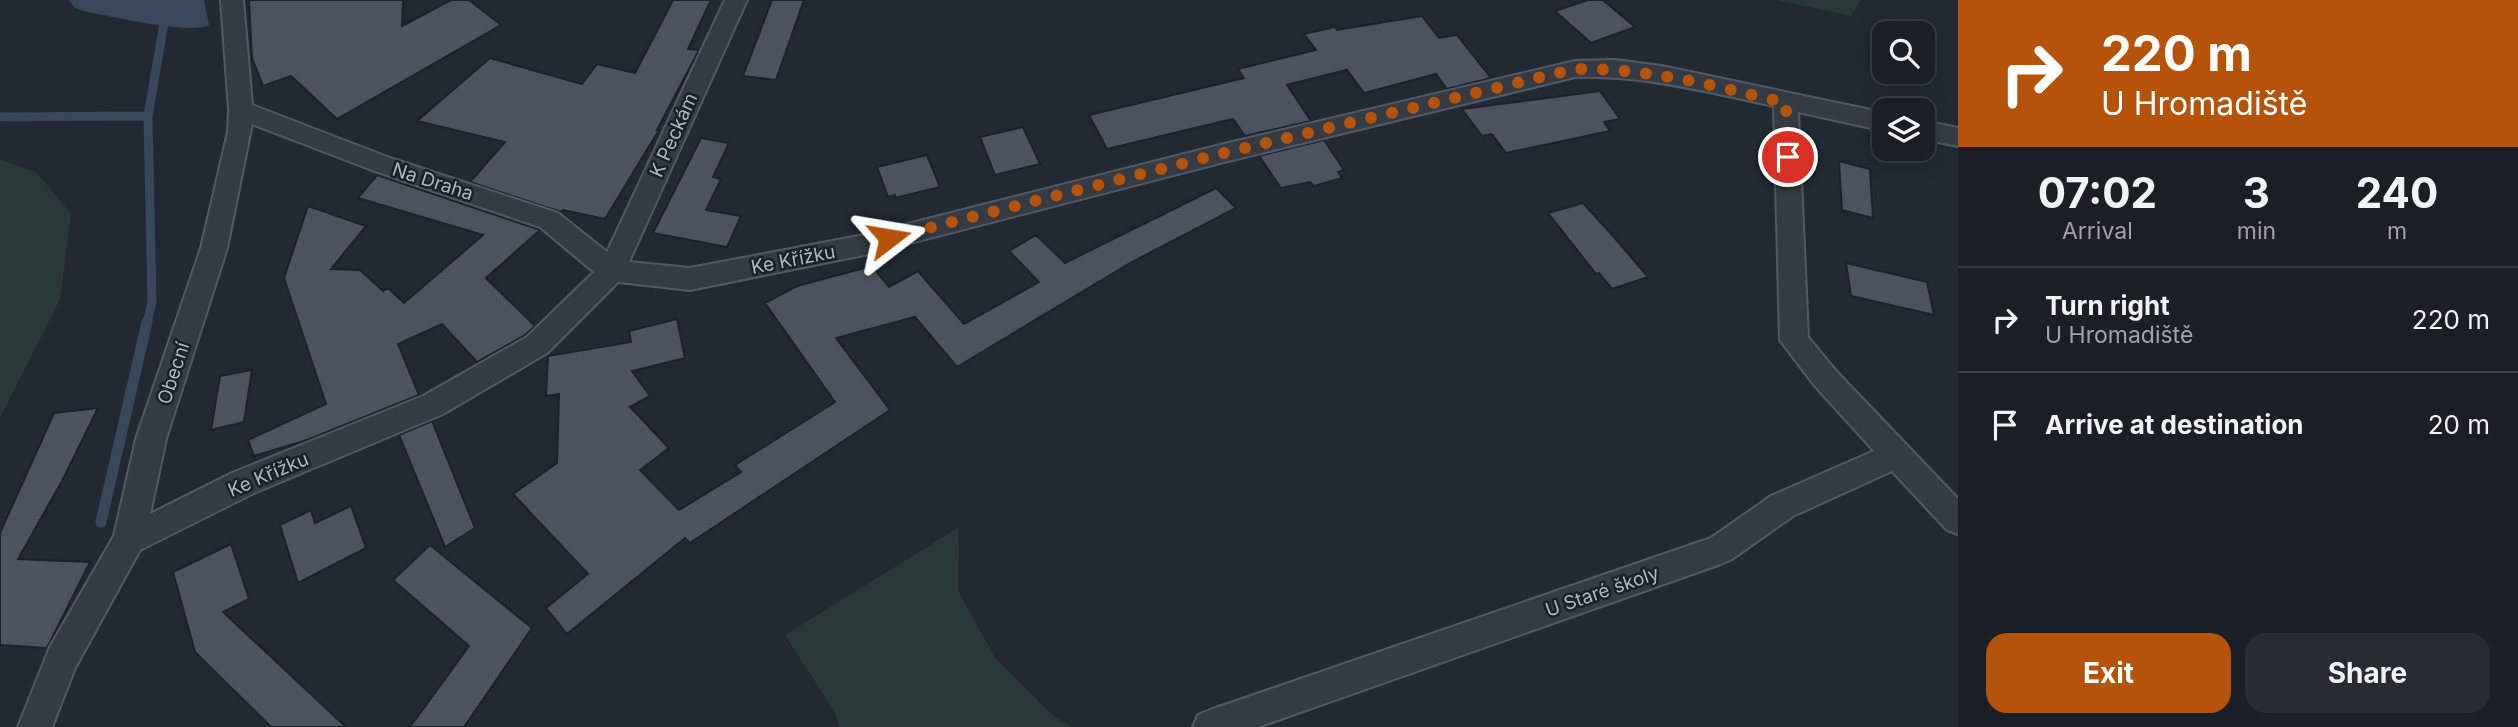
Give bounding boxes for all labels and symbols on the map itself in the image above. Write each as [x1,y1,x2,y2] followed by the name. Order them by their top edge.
[645,89,702,181] street label: K Peckám
[1758,127,1818,187] pin
[389,158,476,205] street label: Na Draha
[852,201,926,275] position arrow
[749,240,837,279] street label: Ke Křížku
[153,339,194,407] street label: Obecní
[224,447,312,502] street label: Ke Křížku
[1542,561,1662,622] street label: U Staré školy

